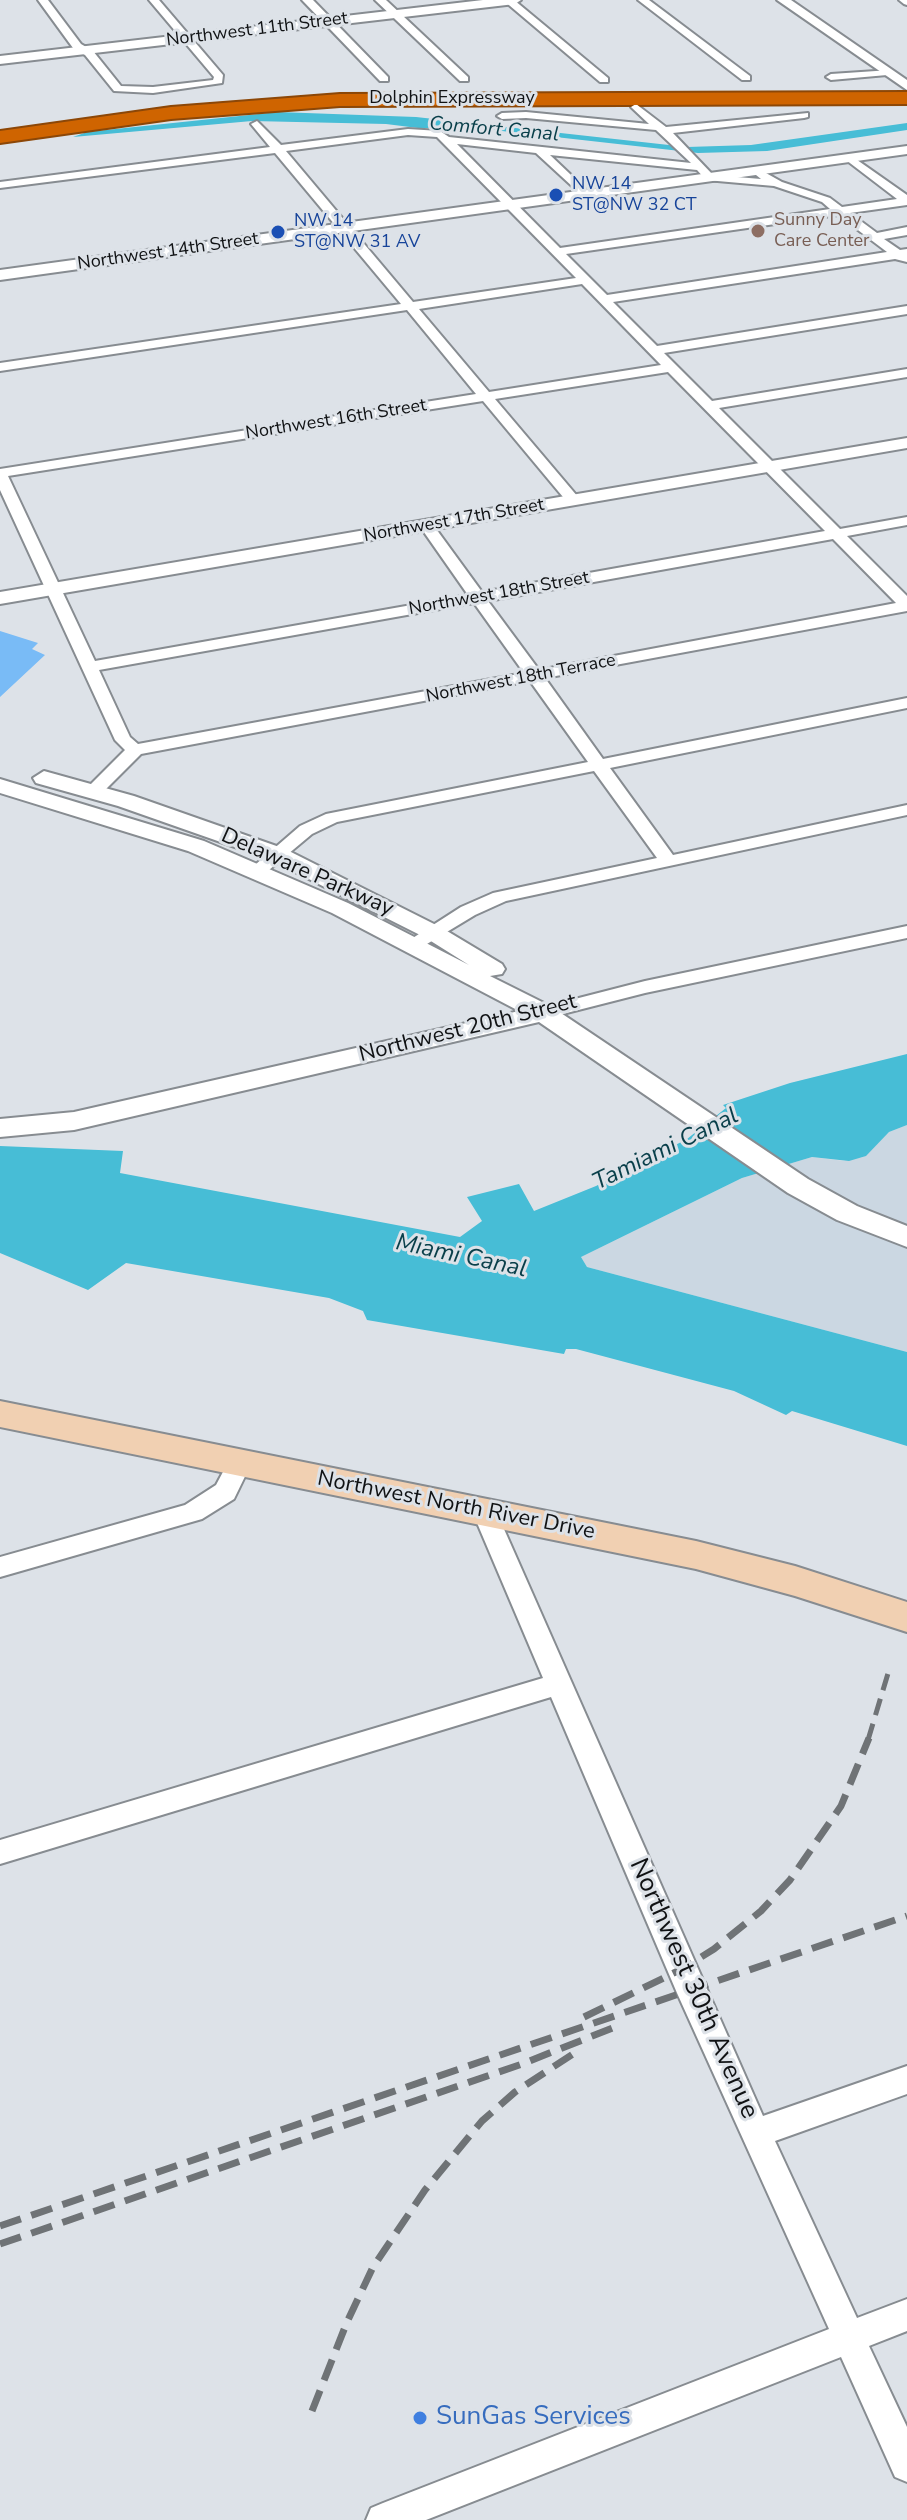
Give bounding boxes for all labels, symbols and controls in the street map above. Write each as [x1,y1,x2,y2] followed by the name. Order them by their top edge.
[165,8,349,52] street label: Northwest 11th Street
[369,88,535,110] street label: Dolphin Expressway
[428,112,560,148] water label: Comfort Canal
[572,174,697,216] place label: NW 14 ST@NW 32 CT
[547,186,565,204] marker: NW 14 ST@NW 32 CT
[774,210,869,252] place label: Sunny Day Care Center
[294,211,420,254] place label: NW 14 ST@NW 31 AV
[749,222,767,240] marker: Sunny Day Care Center
[269,223,287,241] marker: NW 14 ST@NW 31 AV
[76,229,260,275] street label: Northwest 14th Street
[244,395,428,445] street label: Northwest 16th Street
[362,495,546,547] street label: Northwest 17th Street
[407,568,591,620] street label: Northwest 18th Street
[424,650,618,708] street label: Northwest 18th Terrace
[217,823,397,923] street label: Delaware Parkway
[357,989,579,1069] street label: Northwest 20th Street
[589,1102,743,1198] water label: Tamiami Canal
[393,1229,529,1285] water label: Miami Canal
[315,1466,597,1546] street label: Northwest North River Drive
[622,1854,764,2124] street label: Northwest 30th Avenue
[436,2402,631,2434] place label: SunGas Services
[411,2409,429,2427] marker: SunGas Services

